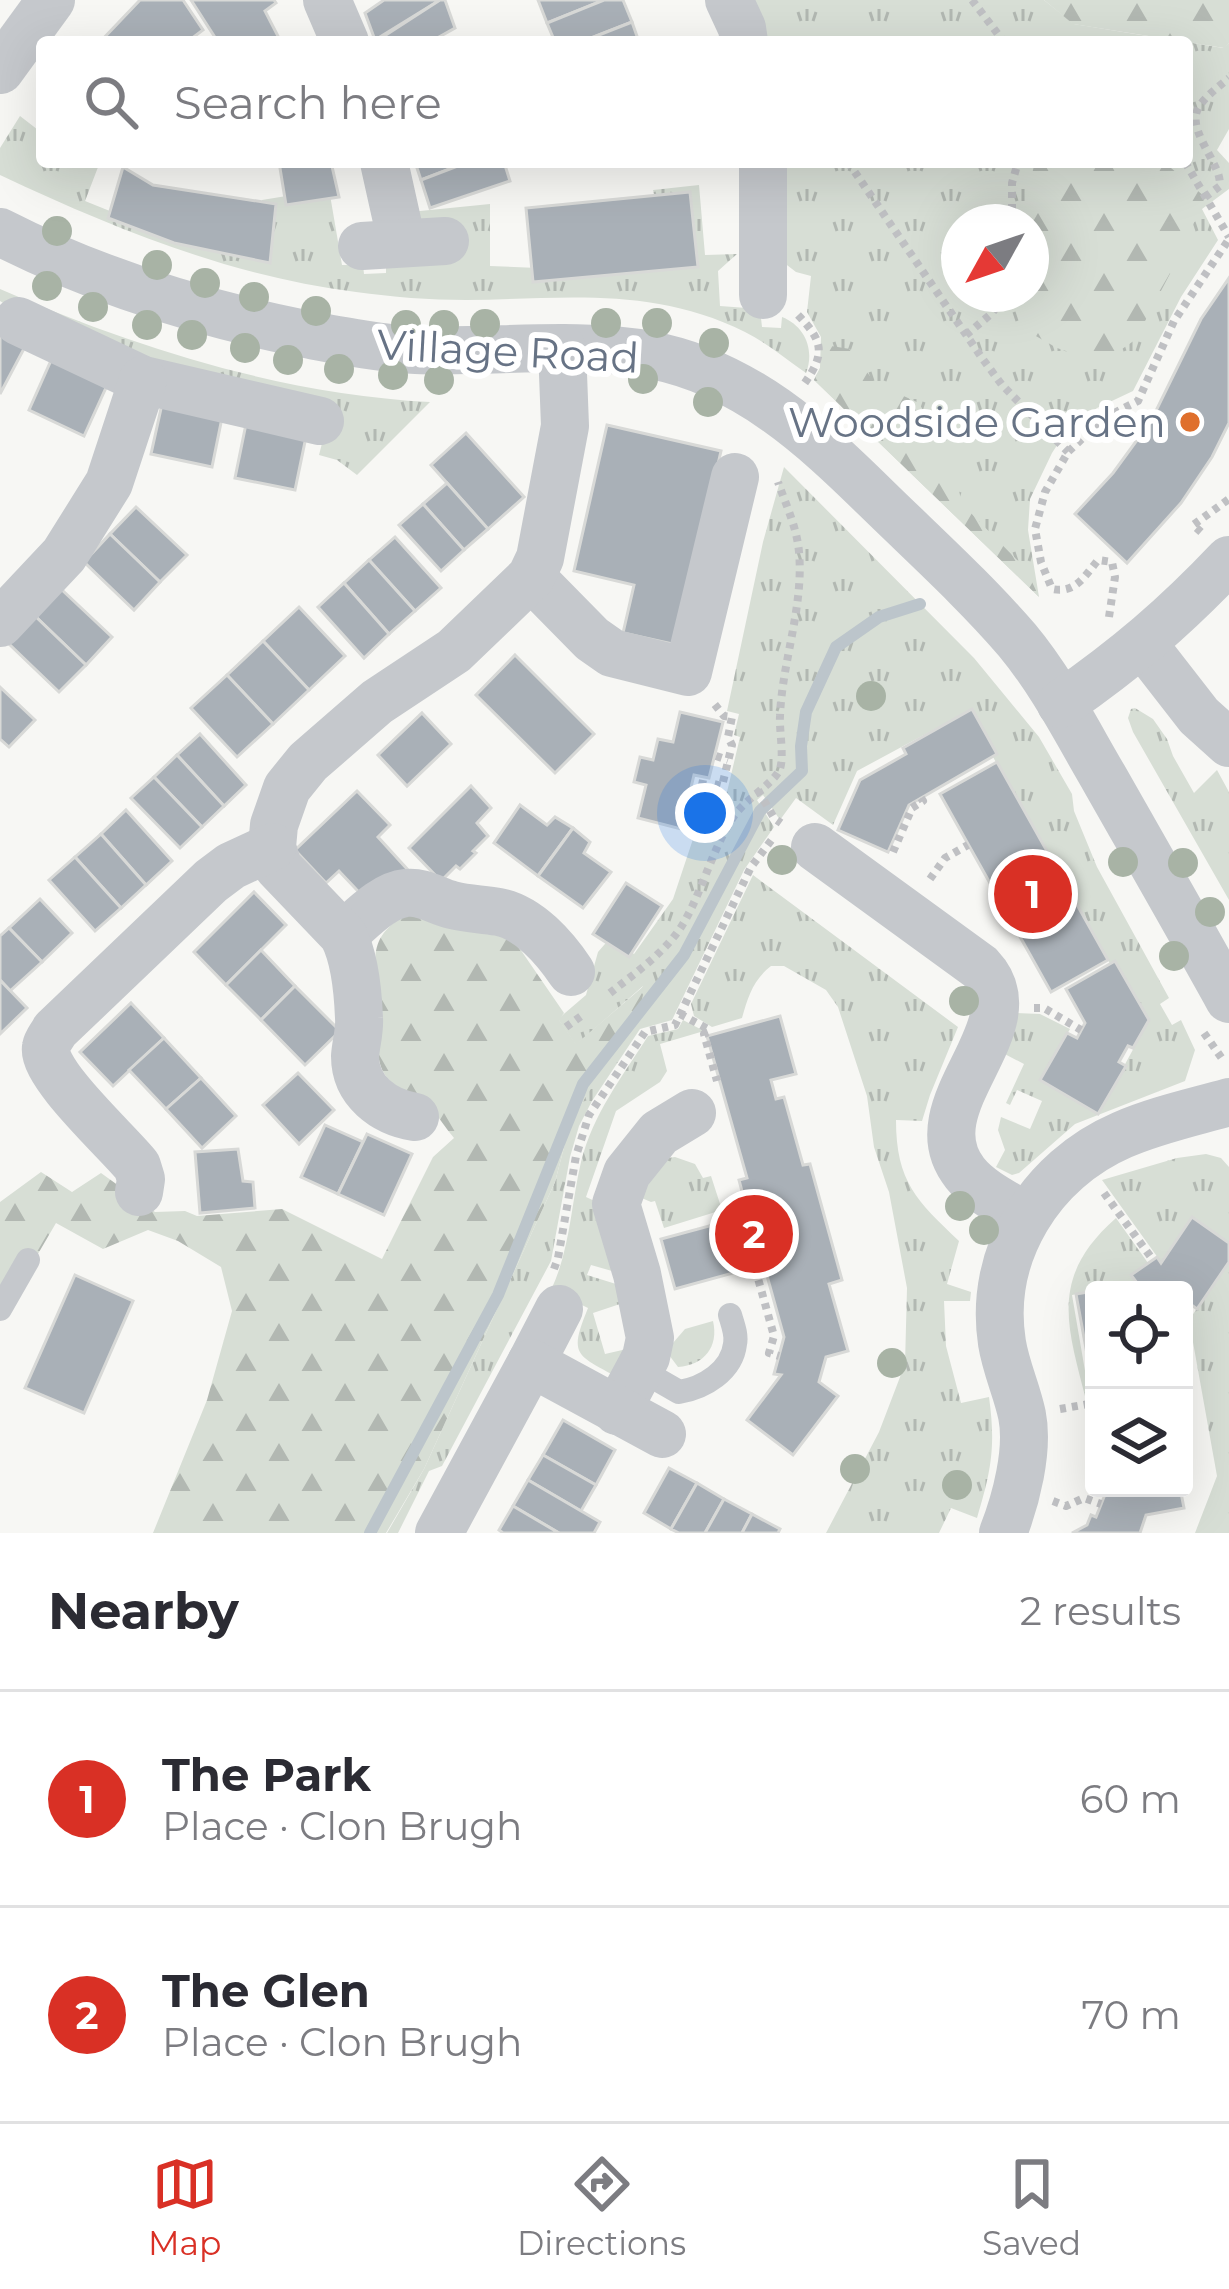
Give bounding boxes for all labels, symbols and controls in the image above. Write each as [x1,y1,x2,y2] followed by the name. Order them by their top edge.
[36,36,1193,168] search box
[78,69,144,135] icon: search
[174,75,442,130] text: Search here
[941,204,1049,312] north arrow
[376,318,640,384] street label: Village Road
[788,396,1166,448] place label: Woodside Garden
[1177,409,1203,435] marker: Woodside Garden
[675,783,735,843] your location
[994,849,1072,939] pin: 1
[715,1189,793,1279] pin: 2
[1085,1281,1193,1497] map controls
[1085,1281,1193,1389] button: locate
[1085,1389,1193,1497] button: layers
[48,1580,239,1642] text: Nearby
[1020,1587,1181,1635] text: 2 results
[162,1747,371,1802] text: The Park
[79,1775,95,1823] text: 1
[1080,1775,1181,1823] text: 60 m
[162,1802,522,1850] text: Place · Clon Brugh
[162,1963,370,2018] text: The Glen
[75,1991,99,2039] text: 2
[1081,1991,1181,2039] text: 70 m
[162,2018,522,2066] text: Place · Clon Brugh
[148,2151,221,2263] tab: Map
[517,2151,686,2263] tab: Directions
[982,2151,1081,2263] tab: Saved

